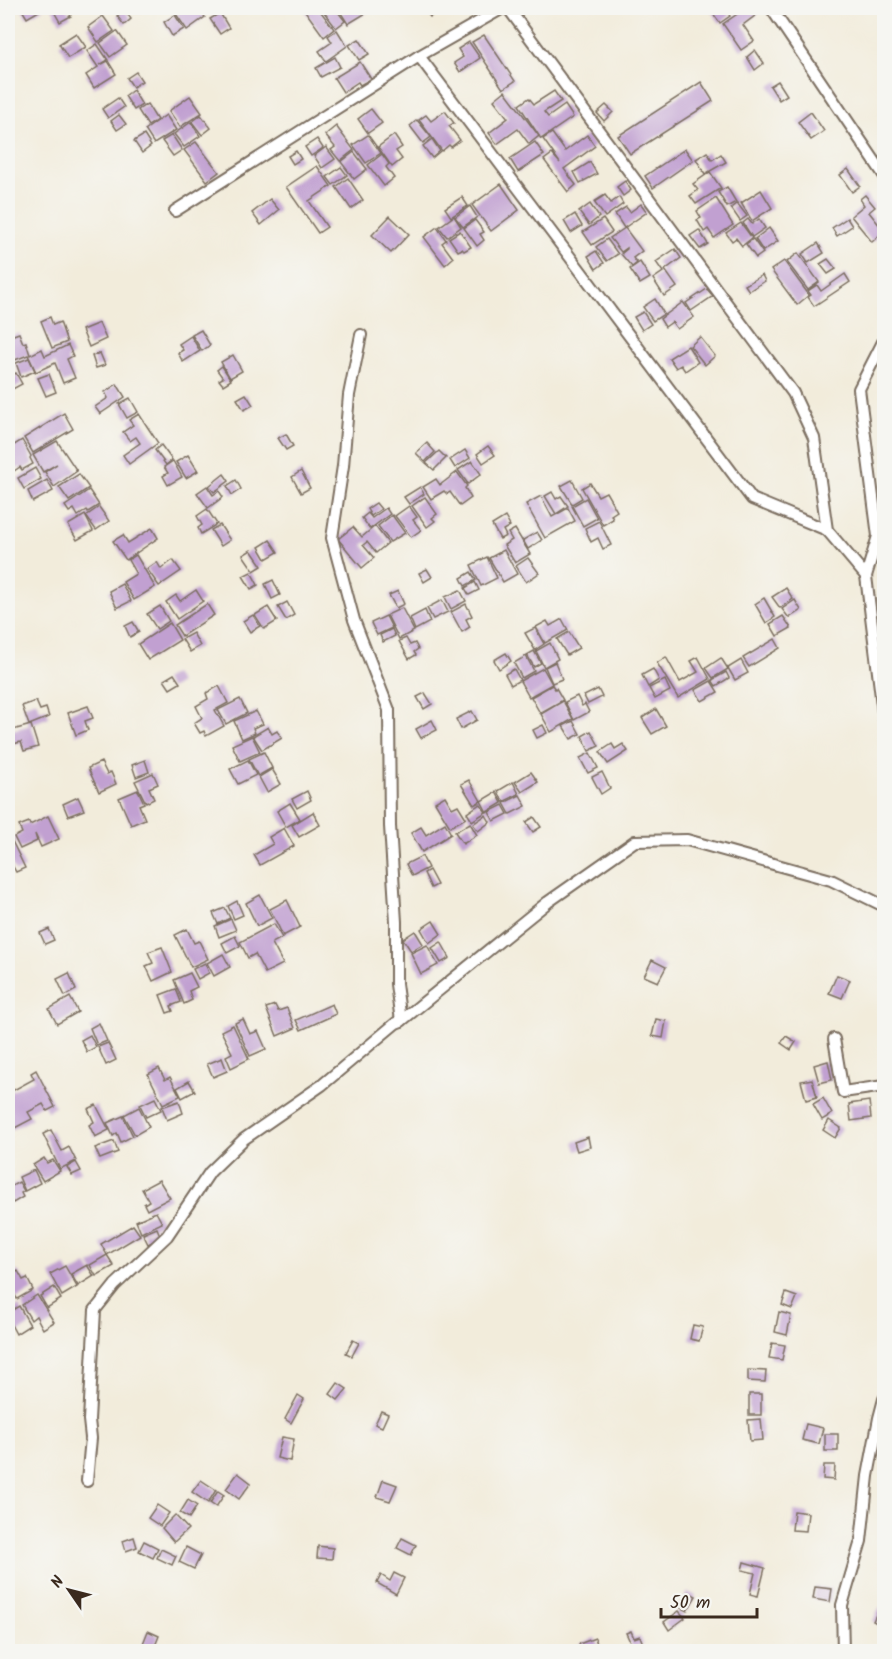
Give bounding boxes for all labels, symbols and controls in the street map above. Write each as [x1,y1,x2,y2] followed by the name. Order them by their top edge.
[39,1560,99,1620] north arrow
[45,1571,71,1594] text: N
[661,1581,757,1619] scale bar
[670,1589,710,1618] text: 50 m

